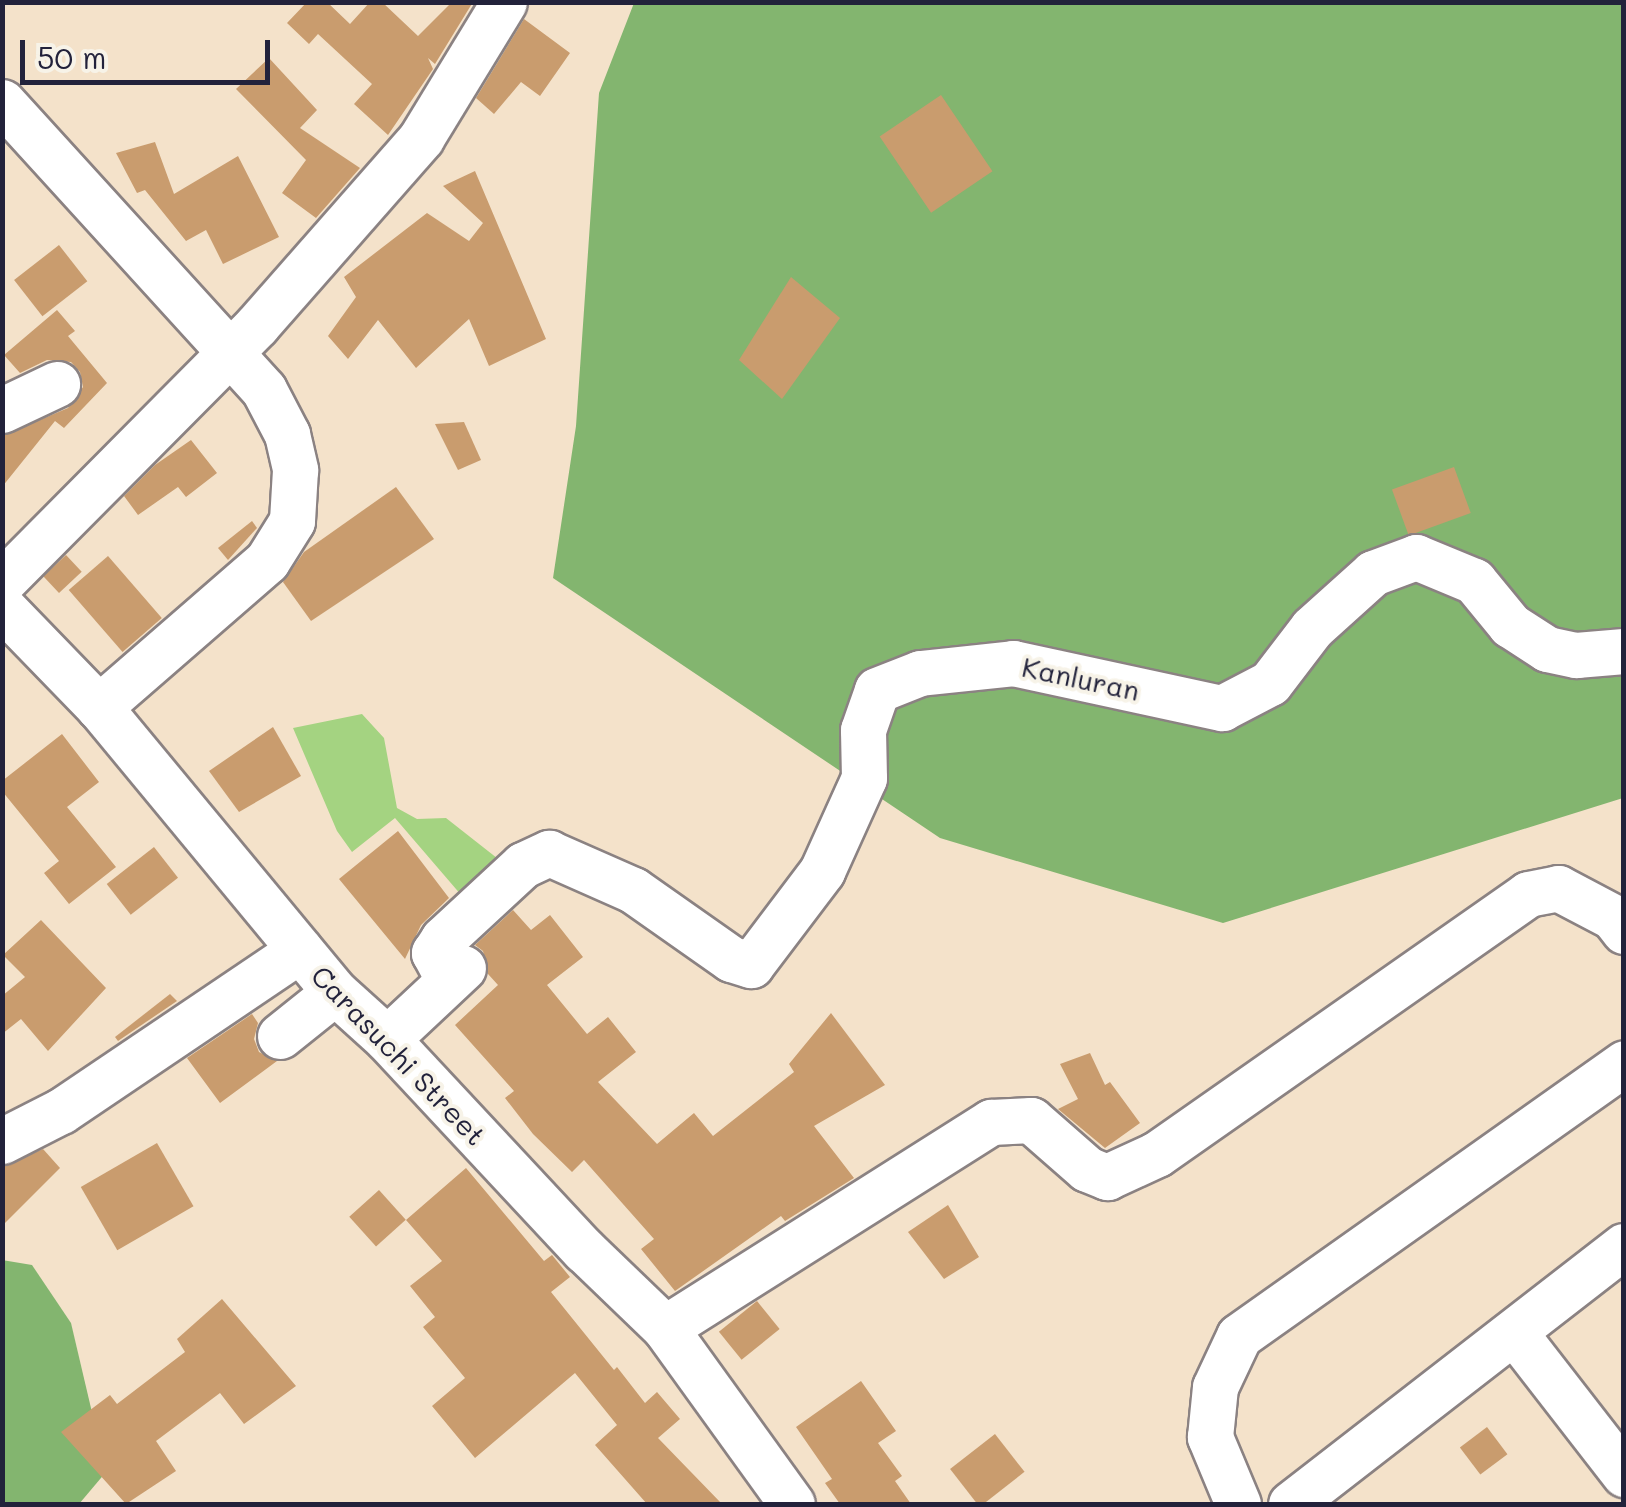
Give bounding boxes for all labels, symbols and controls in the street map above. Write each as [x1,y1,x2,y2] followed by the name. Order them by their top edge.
[25,20,275,82] scale bar
[37,37,107,77] text: 50 m
[1019,649,1143,707] street label: Kanluran
[305,958,493,1152] street label: Carasuchi Street

